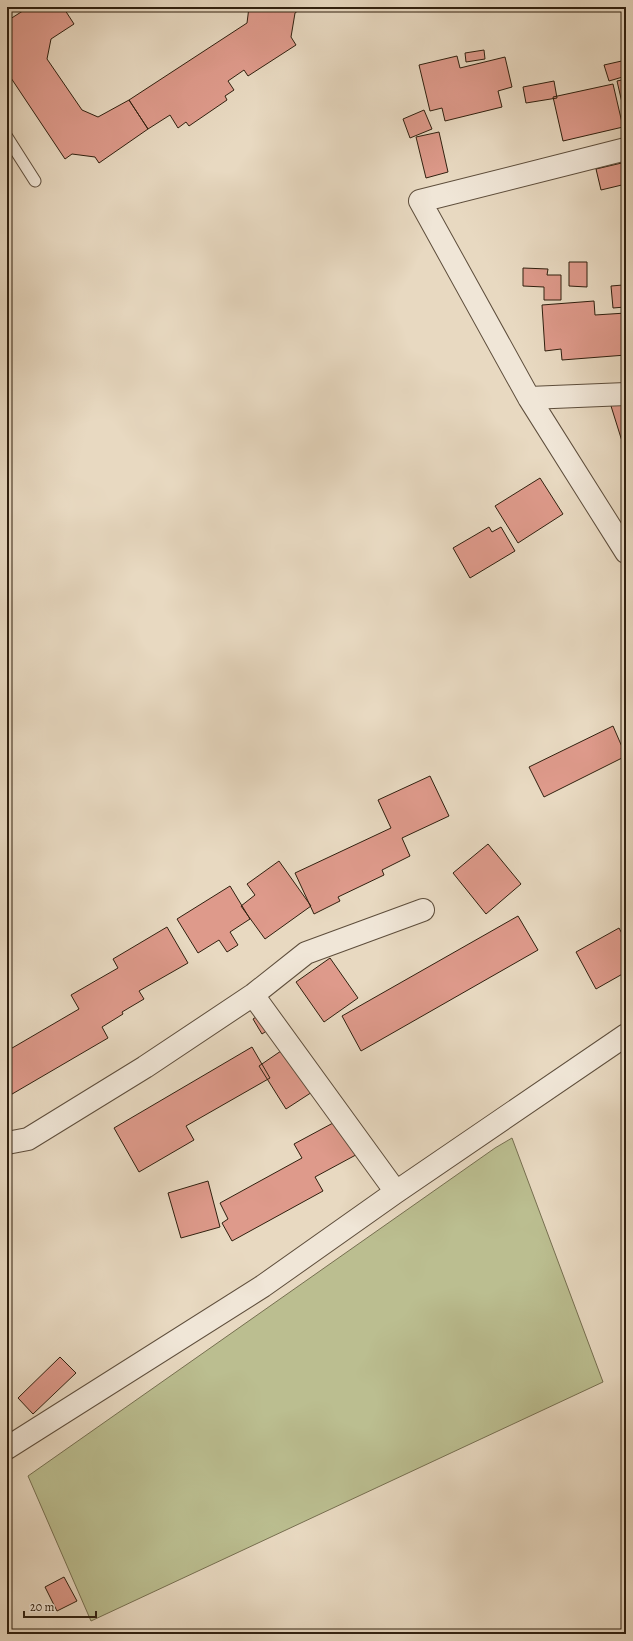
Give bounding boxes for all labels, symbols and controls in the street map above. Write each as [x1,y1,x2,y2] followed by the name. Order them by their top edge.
[24,1593,96,1619] scale bar
[30,1599,54,1615] text: 20 m

